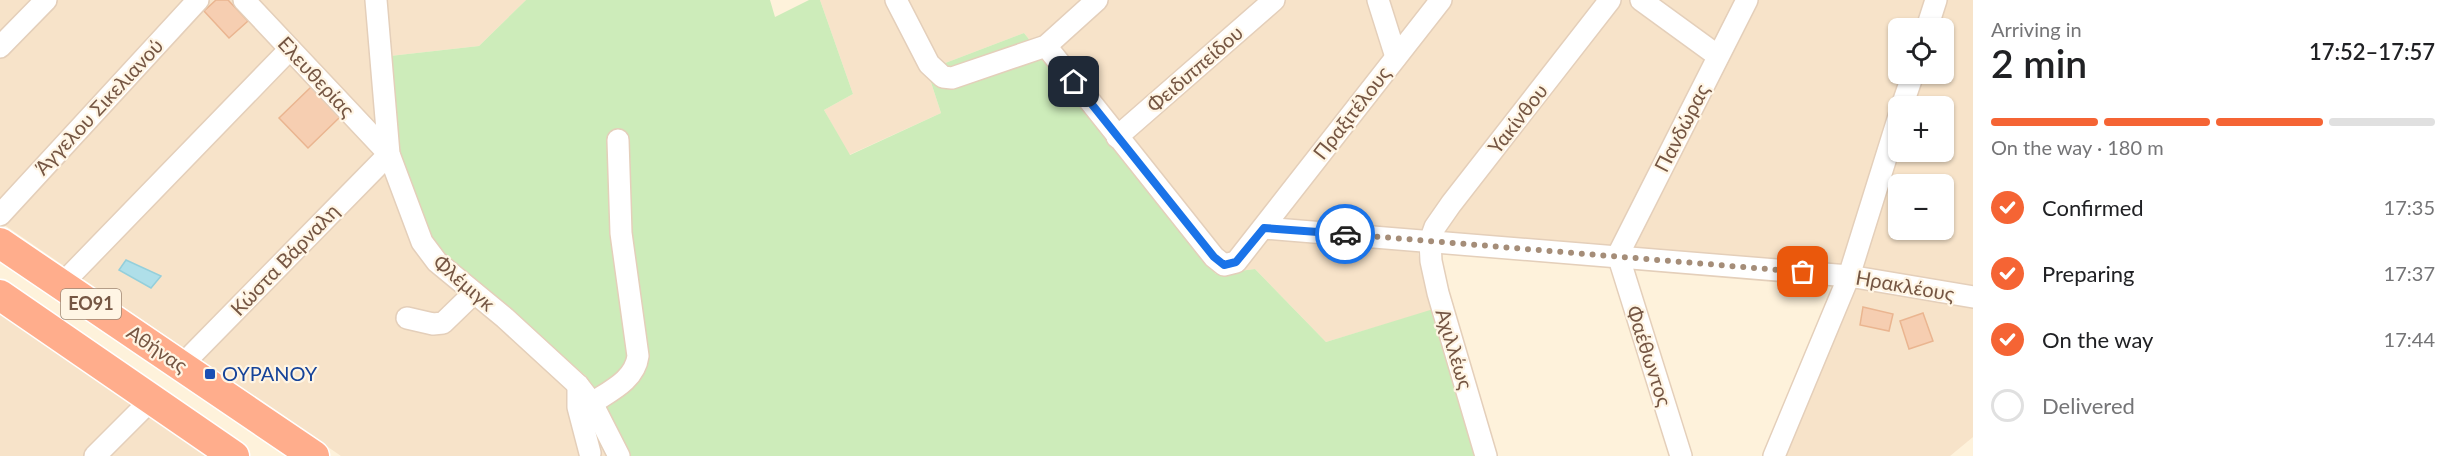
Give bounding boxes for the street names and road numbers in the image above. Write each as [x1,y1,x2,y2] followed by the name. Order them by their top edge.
[1141,20,1247,117] street label: Φειδιππείδου
[274,31,360,121] street label: Ελευθερίας
[29,33,168,179] street label: Άγγελου Σικελιανού
[1307,61,1395,164] street label: Πραξιτέλους
[1483,79,1552,158] street label: Υακίνθου
[1649,80,1713,175] street label: Πανδώρας
[225,199,344,320] street label: Κώστα Βάρναλη
[429,249,501,316] street label: Φλέμιγκ
[1854,265,1956,305] street label: Ηρακλέους
[61,289,121,319] road number: ΕΟ91
[1622,302,1677,409] street label: Φαέθωντος
[1431,306,1479,392] street label: Αχιλλέως
[123,319,192,377] street label: Αθήνας

